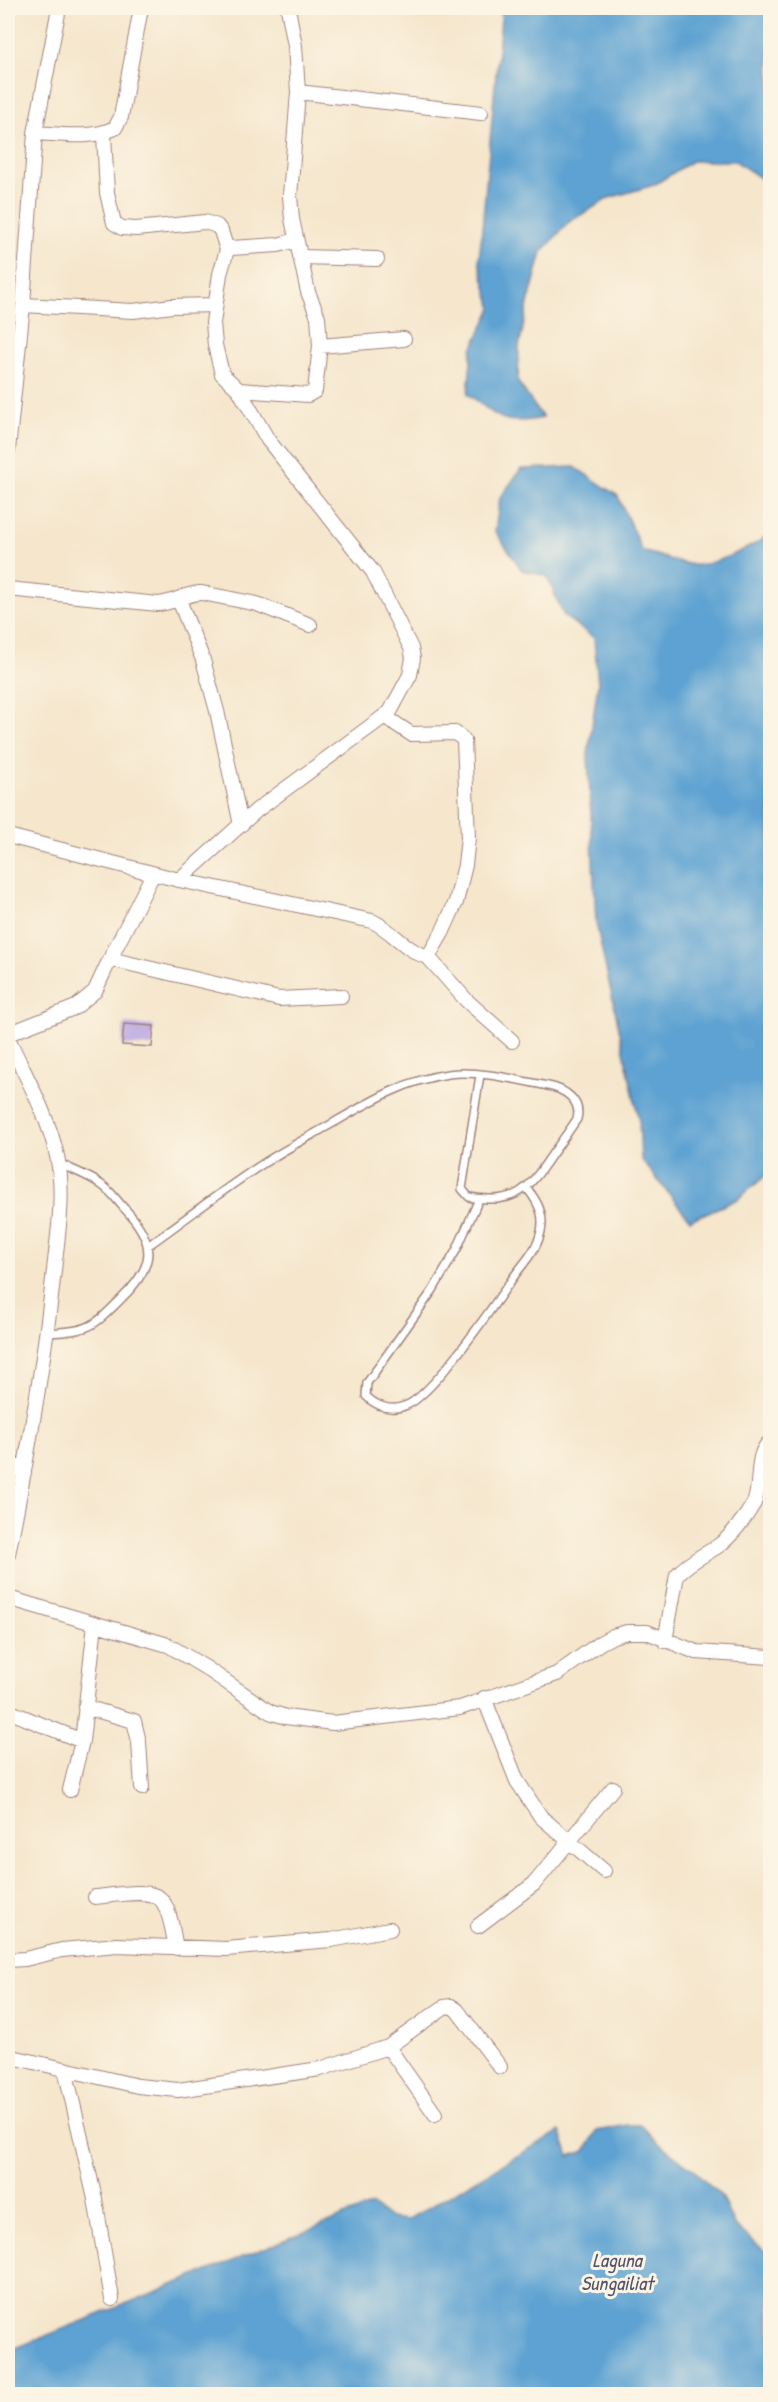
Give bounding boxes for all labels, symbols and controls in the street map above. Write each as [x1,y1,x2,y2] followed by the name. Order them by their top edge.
[581,2246,656,2297] water label: Laguna Sungailiat

